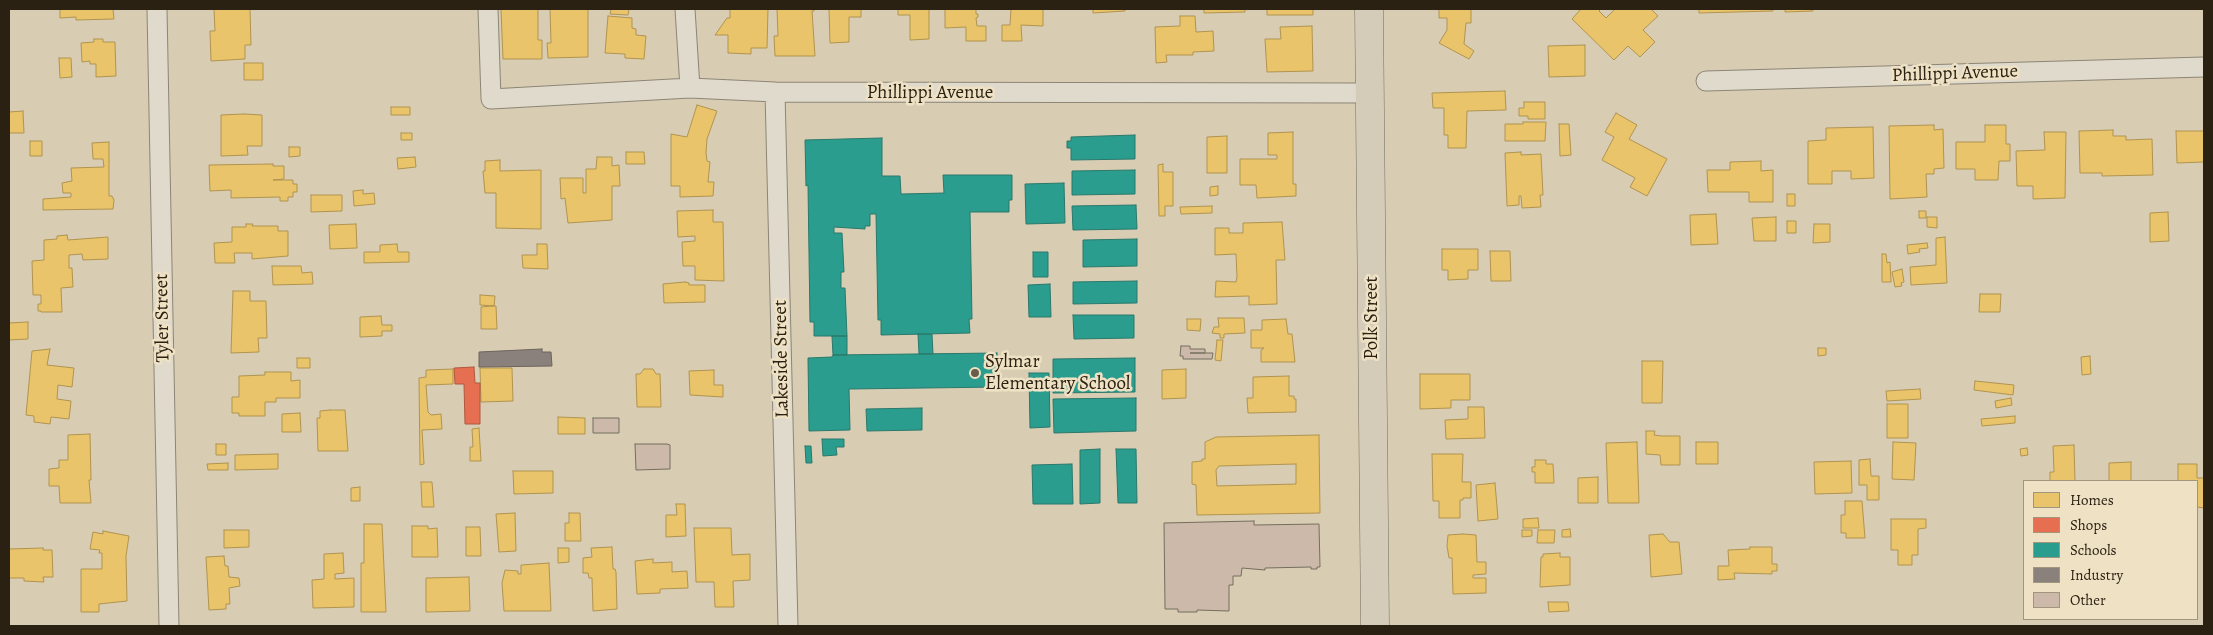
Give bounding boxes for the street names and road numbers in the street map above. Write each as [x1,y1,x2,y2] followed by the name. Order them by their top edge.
[1891,60,2019,88] street label: Phillippi Avenue
[867,82,993,104] street label: Phillippi Avenue
[151,273,175,363] street label: Tyler Street
[1361,276,1383,360] street label: Polk Street
[770,300,794,418] street label: Lakeside Street

